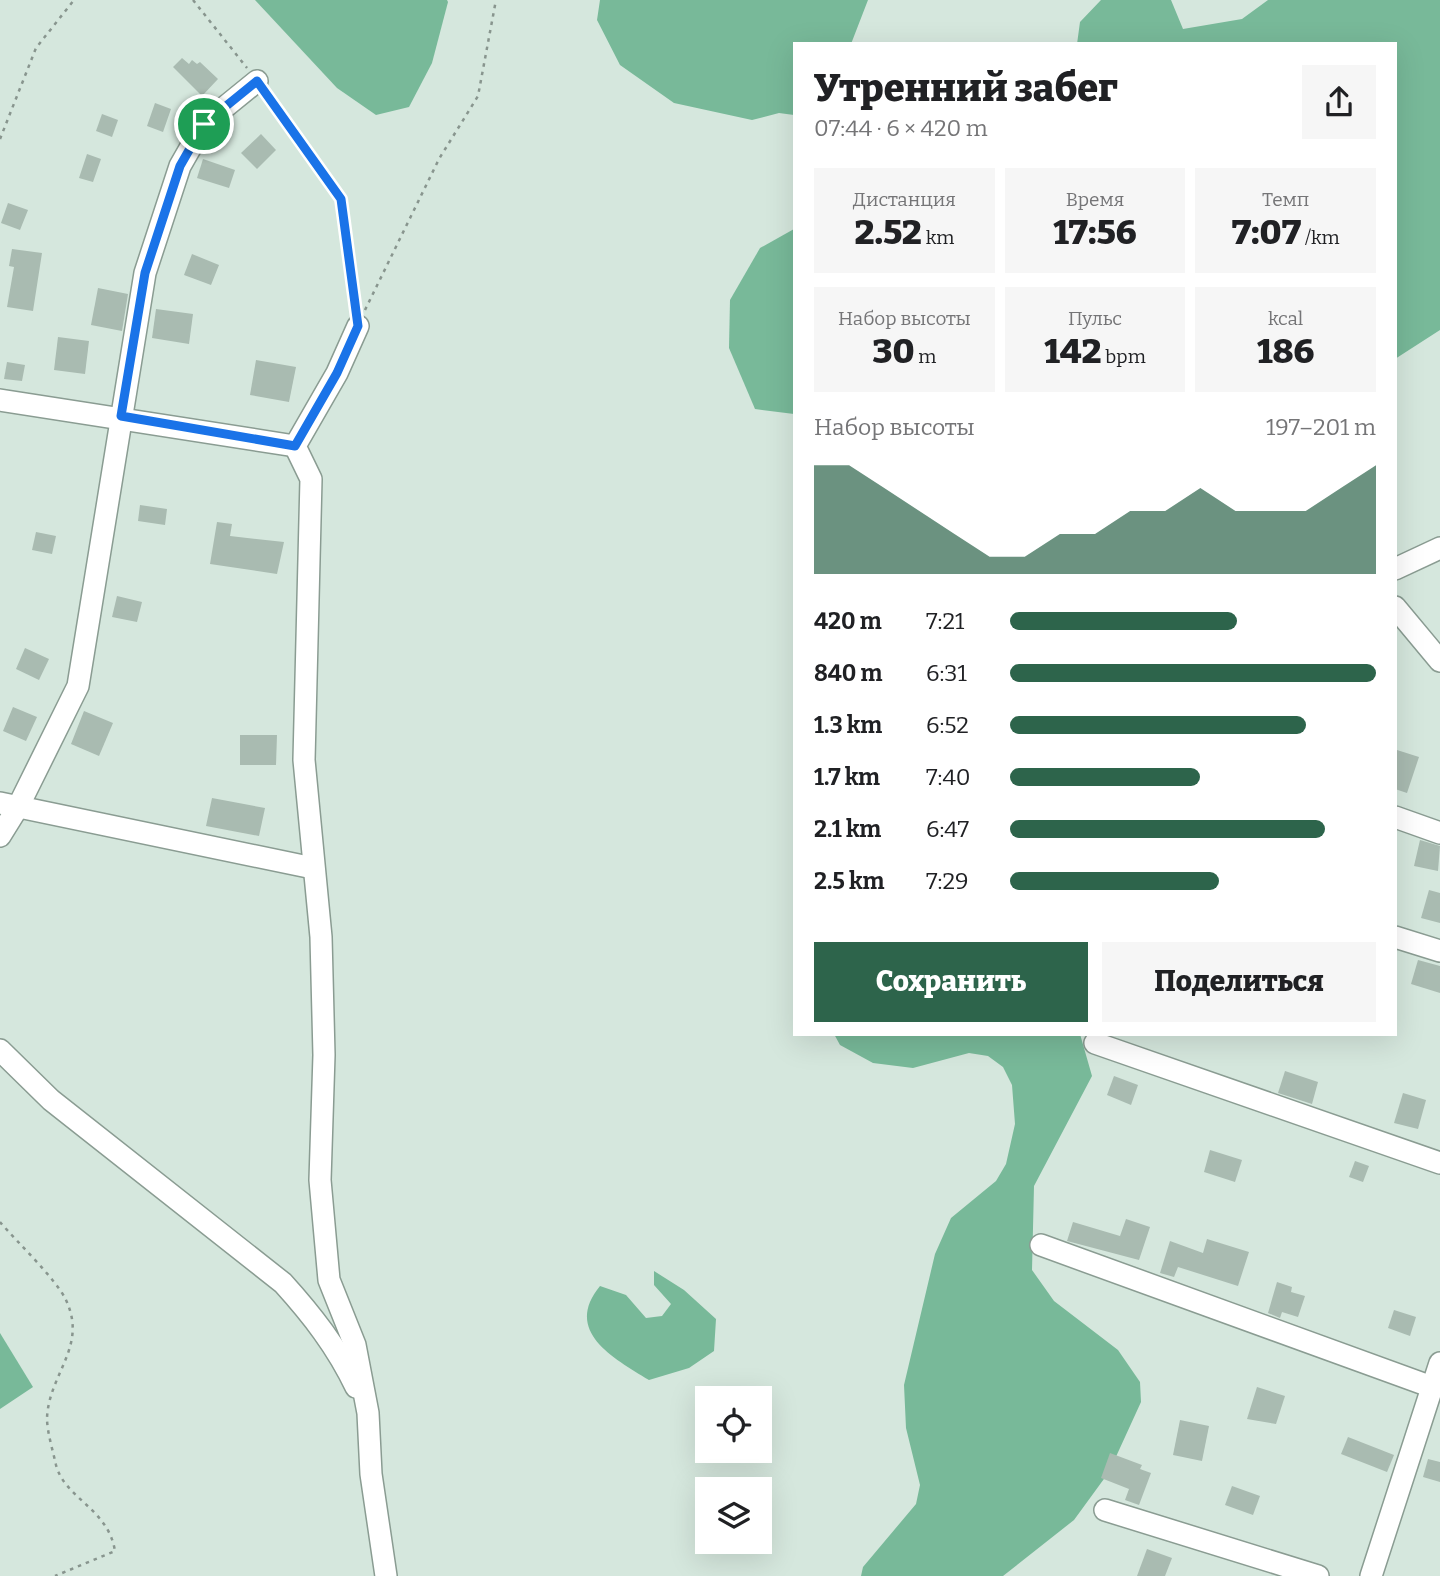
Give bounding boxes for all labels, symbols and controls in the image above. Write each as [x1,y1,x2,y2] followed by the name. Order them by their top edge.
[814,65,1118,111] text: Утренний забег
[1302,65,1376,139] button: share
[174,94,234,154] pin
[185,105,223,143] icon: arrive
[814,114,988,142] text: 07:44 · 6 × 420 m
[853,188,956,211] text: Дистанция
[1066,188,1124,211] text: Время
[1262,188,1309,211] text: Темп
[854,211,922,253] text: 2.52
[1053,211,1137,253] text: 17:56
[1232,211,1301,253] text: 7:07
[922,226,954,249] text: km
[1301,226,1340,249] text: /km
[838,307,971,330] text: Набор высоты
[1068,307,1122,330] text: Пульс
[1268,307,1303,330] text: kcal
[872,330,915,372] text: 30
[1044,330,1102,372] text: 142
[1257,330,1314,372] text: 186
[915,345,936,368] text: m
[1102,345,1146,368] text: bpm
[814,413,975,441] text: Набор высоты
[1266,413,1376,441] text: 197–201 m
[814,607,882,635] text: 420 m
[926,607,964,635] text: 7:21
[814,659,883,687] text: 840 m
[926,659,967,687] text: 6:31
[814,711,882,739] text: 1.3 km
[926,711,969,739] text: 6:52
[814,763,880,791] text: 1.7 km
[926,763,971,791] text: 7:40
[814,815,881,843] text: 2.1 km
[926,815,969,843] text: 6:47
[814,867,884,895] text: 2.5 km
[926,867,968,895] text: 7:29
[814,942,1088,1022] button: Сохранить
[1102,942,1376,1022] button: Поделиться
[695,1386,772,1554] map controls
[695,1386,772,1463] button: locate
[695,1477,772,1554] button: layers

